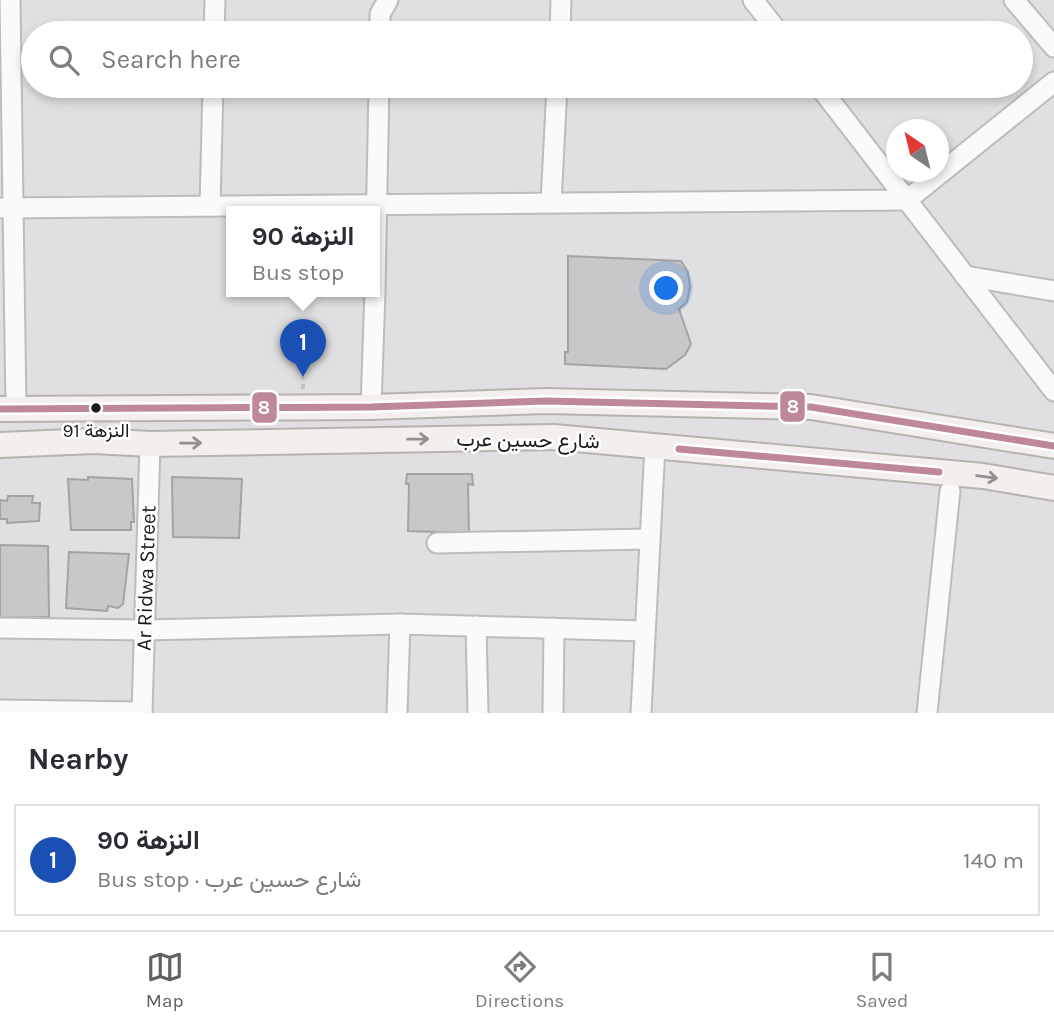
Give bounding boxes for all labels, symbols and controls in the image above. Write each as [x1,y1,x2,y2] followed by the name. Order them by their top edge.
[21,21,1033,98] search box
[45,41,83,79] icon: search
[101,44,241,75] text: Search here
[886,119,949,182] north arrow
[226,206,380,297] popup
[252,221,354,252] text: النزهة 90
[252,259,344,286] text: Bus stop
[649,271,683,305] your location
[280,319,326,377] pin: 1
[779,390,806,423] line badge: 8
[251,391,278,424] line badge: 8
[787,396,799,418] text: 8
[258,397,270,419] text: 8
[89,401,103,415] marker: النزهة 91
[62,420,130,442] place label: النزهة 91
[456,427,600,455] street label: شارع حسين عرب
[406,432,429,446] one-way arrow
[179,436,202,450] one-way arrow
[975,471,998,484] one-way arrow
[131,505,161,651] street label: Ar Ridwa Street
[28,741,128,777] text: Nearby
[97,825,200,856] text: النزهة 90
[49,847,57,874] text: 1
[963,847,1024,874] text: 140 m
[97,866,361,893] text: Bus stop · شارع حسين عرب
[146,948,184,1012] tab: Map
[475,948,564,1012] tab: Directions
[856,948,908,1012] tab: Saved

